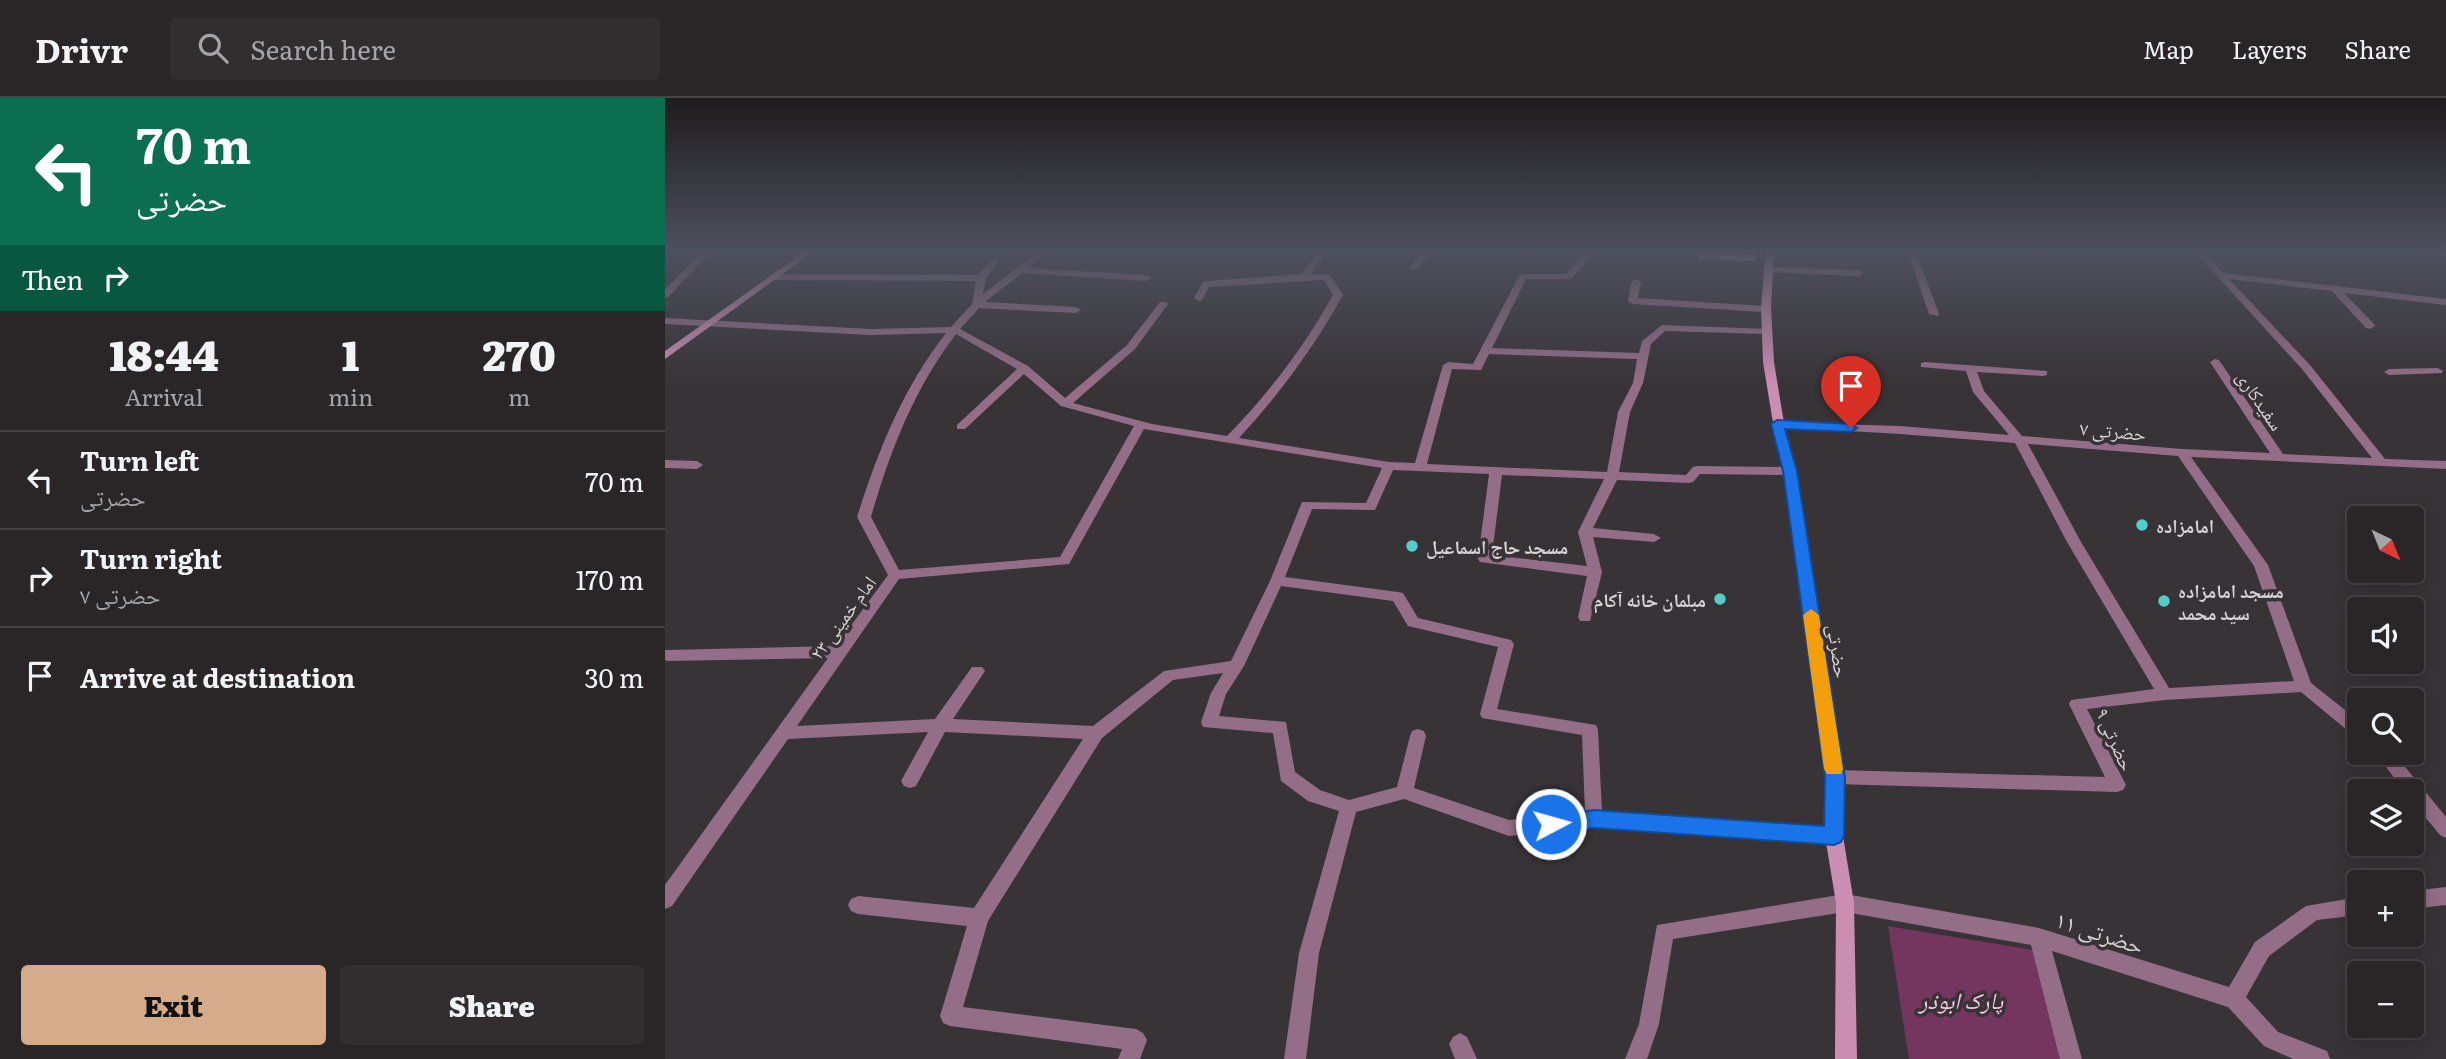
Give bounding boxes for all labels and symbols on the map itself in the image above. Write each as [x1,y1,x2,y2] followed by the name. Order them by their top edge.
[1821,356,1881,428] pin
[2231,364,2291,436] street label: سفیدکاری
[2079,413,2147,447] street label: حضرتی ۷
[2347,506,2424,583] north arrow
[2156,511,2214,539] place label: امامزاده
[2134,517,2150,533] marker: امامزاده
[1426,532,1568,560] place label: مسجد حاج اسماعیل
[1404,538,1420,554] marker: مسجد حاج اسماعیل
[802,569,883,665] street label: امام خمینی ۲۳
[2178,576,2284,626] place label: مسجد امامزاده سید محمد
[1594,585,1706,614] place label: مبلمان خانه آکام
[1712,591,1728,607] marker: مبلمان خانه آکام
[2156,593,2172,609] marker: مسجد امامزاده سید محمد
[1821,622,1857,680] street label: حضرتی
[2090,703,2142,775] street label: حضرتی ۹
[1514,787,1588,861] position arrow
[2052,901,2148,961] street label: حضرتی ۱۱
[1917,982,2004,1016] park label: پارک ابوذر

